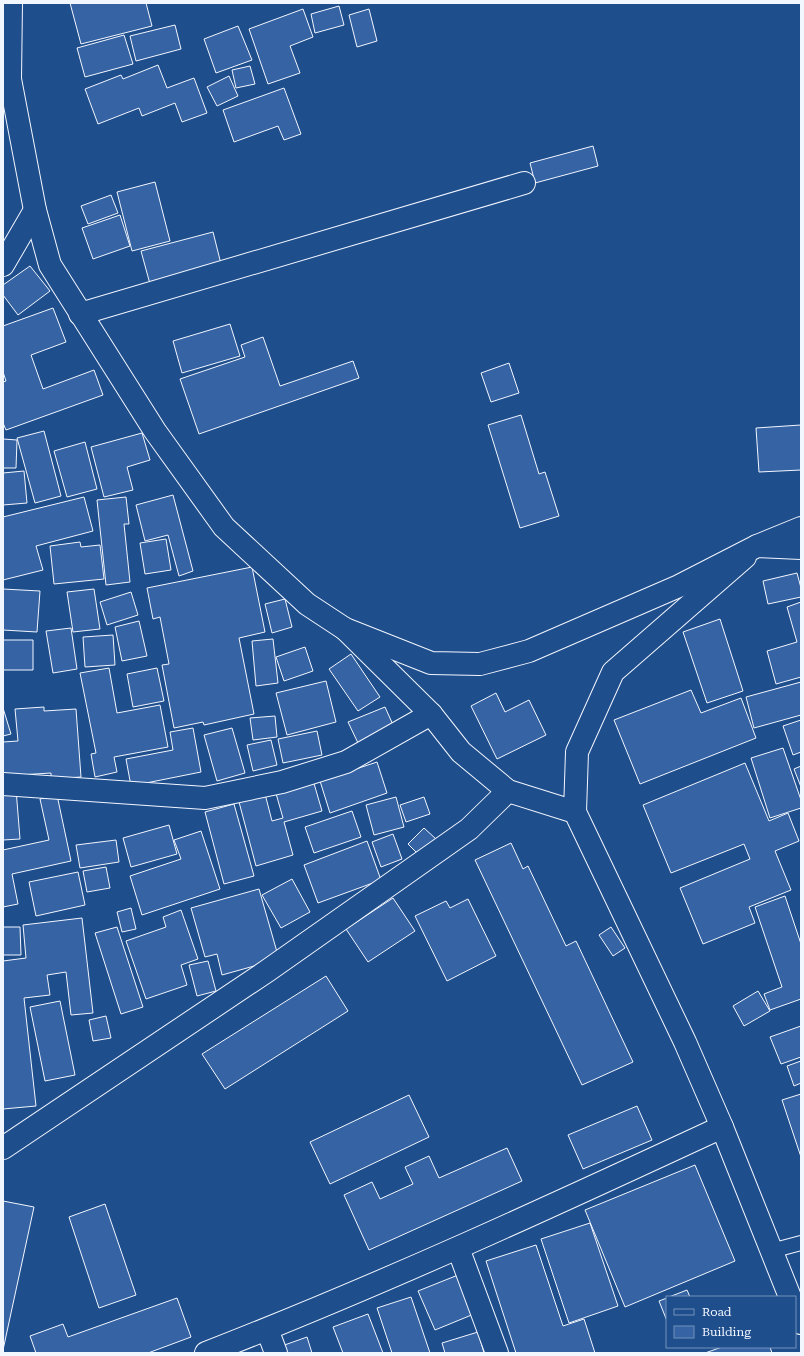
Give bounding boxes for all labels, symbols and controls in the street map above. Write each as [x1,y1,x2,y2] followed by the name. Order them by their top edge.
[666,1296,796,1348] legend
[702,1305,732,1319] text: Road
[702,1325,751,1339] text: Building

